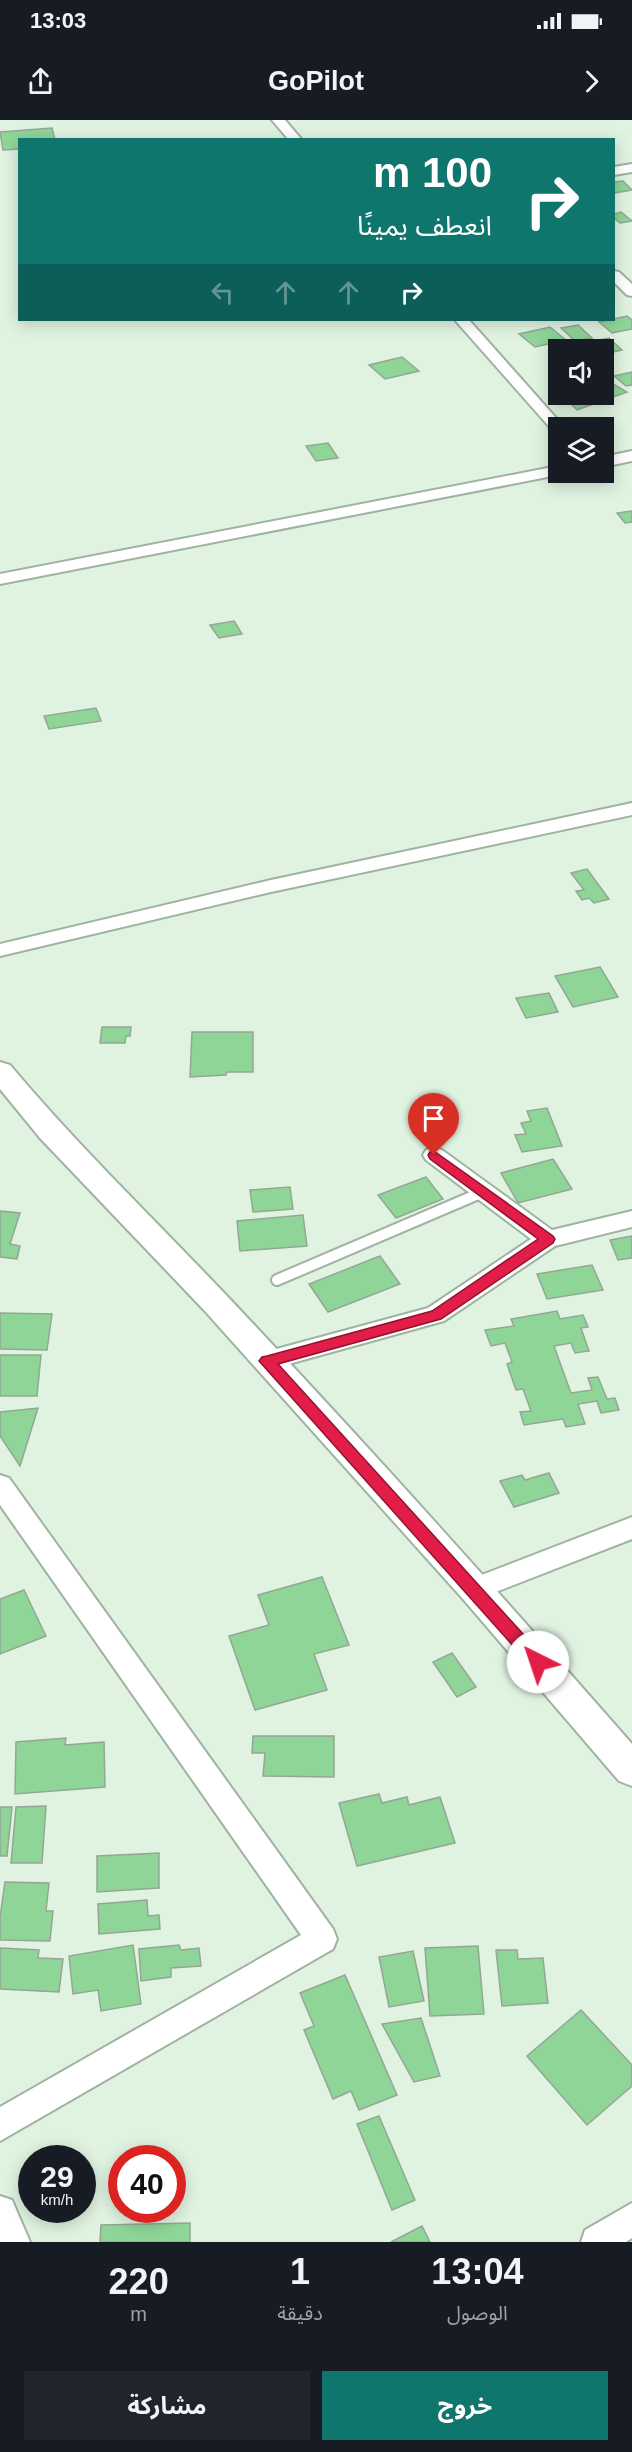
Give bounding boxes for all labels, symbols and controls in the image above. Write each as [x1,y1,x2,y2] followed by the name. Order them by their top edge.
[30,8,86,33] text: 13:03
[24,65,57,98] icon: share
[575,65,608,98] icon: forward
[268,66,364,96] text: GoPilot
[373,149,492,196] text: 100 m
[513,162,591,240] icon: right
[357,211,492,241] text: انعطف يمينًا
[206,276,239,309] icon: left
[269,276,302,309] icon: ahead
[332,276,365,309] icon: ahead
[395,276,428,309] icon: right
[548,339,614,483] map controls
[548,339,614,405] button: sound
[548,417,614,483] button: layers
[408,1093,459,1155] pin
[417,1102,450,1135] icon: arrive
[506,1630,570,1694] position arrow
[108,2145,186,2223] speed limit sign: 40
[40,2160,74,2193] text: 29
[41,2191,73,2208] text: km/h
[290,2251,310,2292] text: 1
[431,2251,523,2292] text: 13:04
[109,2261,169,2302] text: 220
[277,2302,323,2324] text: دقيقة
[447,2302,508,2324] text: الوصول
[130,2303,147,2325] text: m
[24,2371,310,2440] button: مشاركة
[322,2371,608,2440] button: خروج

